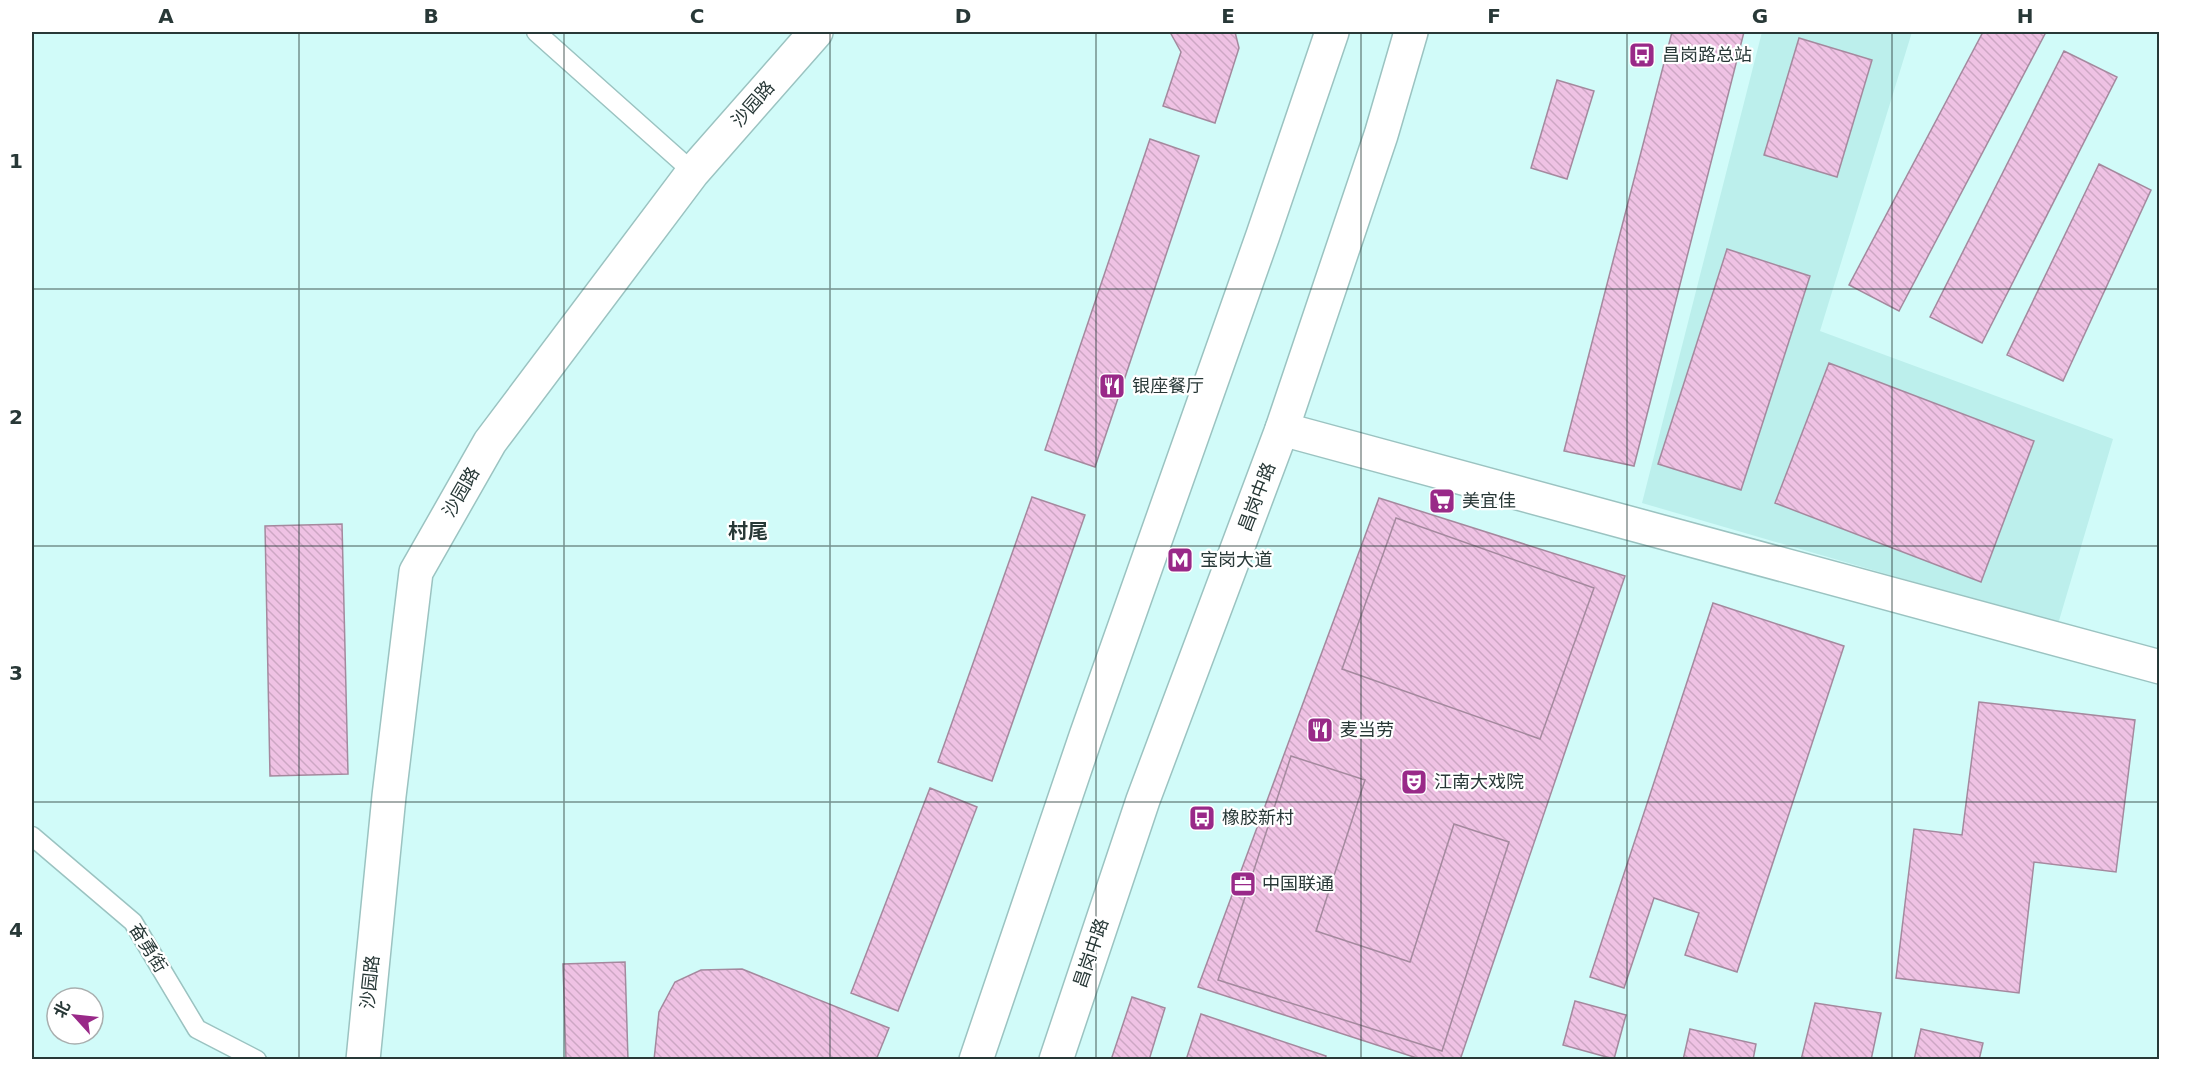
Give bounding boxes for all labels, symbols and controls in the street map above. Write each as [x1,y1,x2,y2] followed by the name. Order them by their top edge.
[158,4,174,28] text: A
[423,4,439,28] text: B
[690,4,704,28] text: C
[955,4,971,28] text: D
[1221,4,1235,28] text: E
[1487,4,1501,28] text: F
[1752,4,1768,28] text: G
[2017,4,2033,28] text: H
[1627,40,1657,70] bus stop icon: 昌岗路总站
[1662,44,1752,65] place label: 昌岗路总站
[727,76,778,131] street label: 沙园路
[9,149,23,173] text: 1
[1097,371,1127,401] restaurant icon: 银座餐厅
[1132,375,1204,396] place label: 银座餐厅
[9,405,23,429] text: 2
[1234,459,1279,534] street label: 昌岗中路
[438,463,483,520] street label: 沙园路
[1427,486,1457,516] supermarket icon: 美宜佳
[1462,490,1516,511] place label: 美宜佳
[728,519,768,543] district label: 村尾
[1165,545,1195,575] metro station icon: 宝岗大道
[1200,549,1272,570] place label: 宝岗大道
[9,661,23,685] text: 3
[1305,715,1335,745] restaurant icon: 麦当劳
[1340,719,1394,740] place label: 麦当劳
[1399,767,1429,797] theatre icon: 江南大戏院
[1434,771,1524,792] place label: 江南大戏院
[1187,803,1217,833] bus stop icon: 橡胶新村
[1222,807,1294,828] place label: 橡胶新村
[1228,869,1258,899] office icon: 中国联通
[1262,873,1334,894] place label: 中国联通
[1069,915,1112,990] street label: 昌岗中路
[9,918,23,942] text: 4
[125,919,172,976] street label: 奋勇街
[356,954,383,1010] street label: 沙园路
[45,986,105,1046] north arrow
[50,998,74,1021] text: 北

